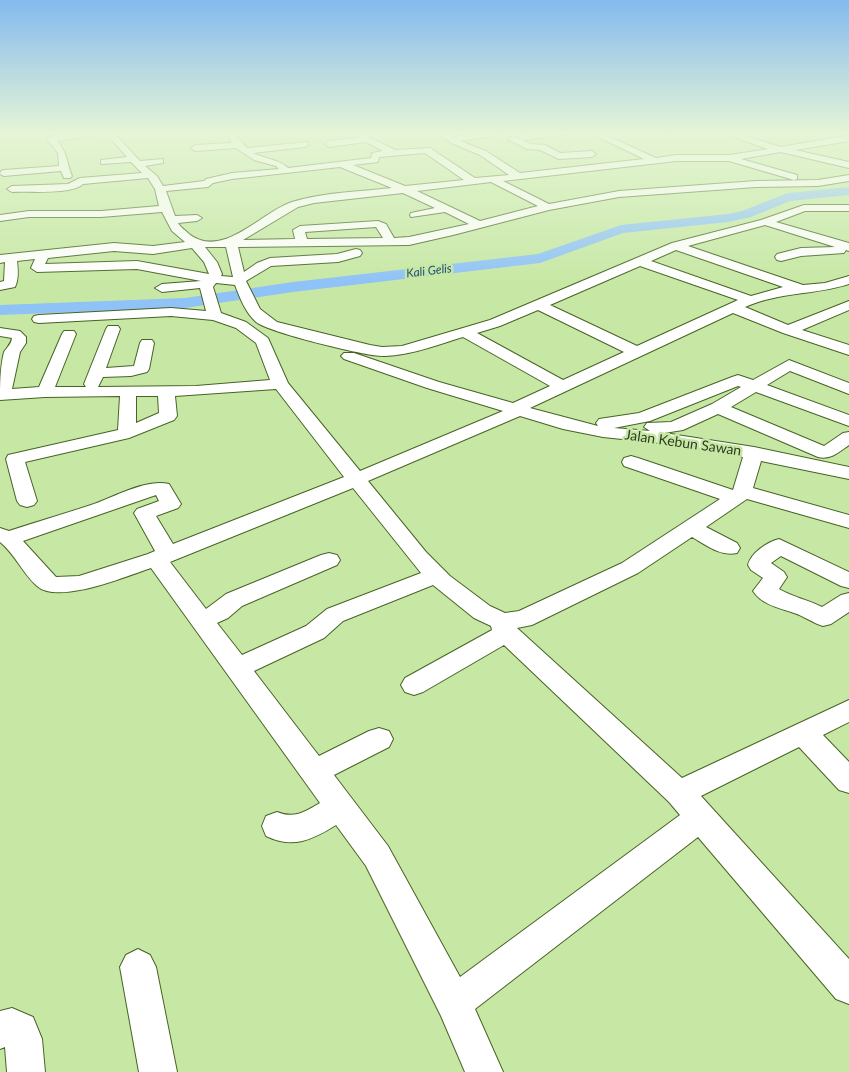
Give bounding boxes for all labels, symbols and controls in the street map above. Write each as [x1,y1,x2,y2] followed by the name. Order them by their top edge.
[405,261,453,281] water label: Kali Gelis
[624,427,742,459] street label: Jalan Kebun Sawan

